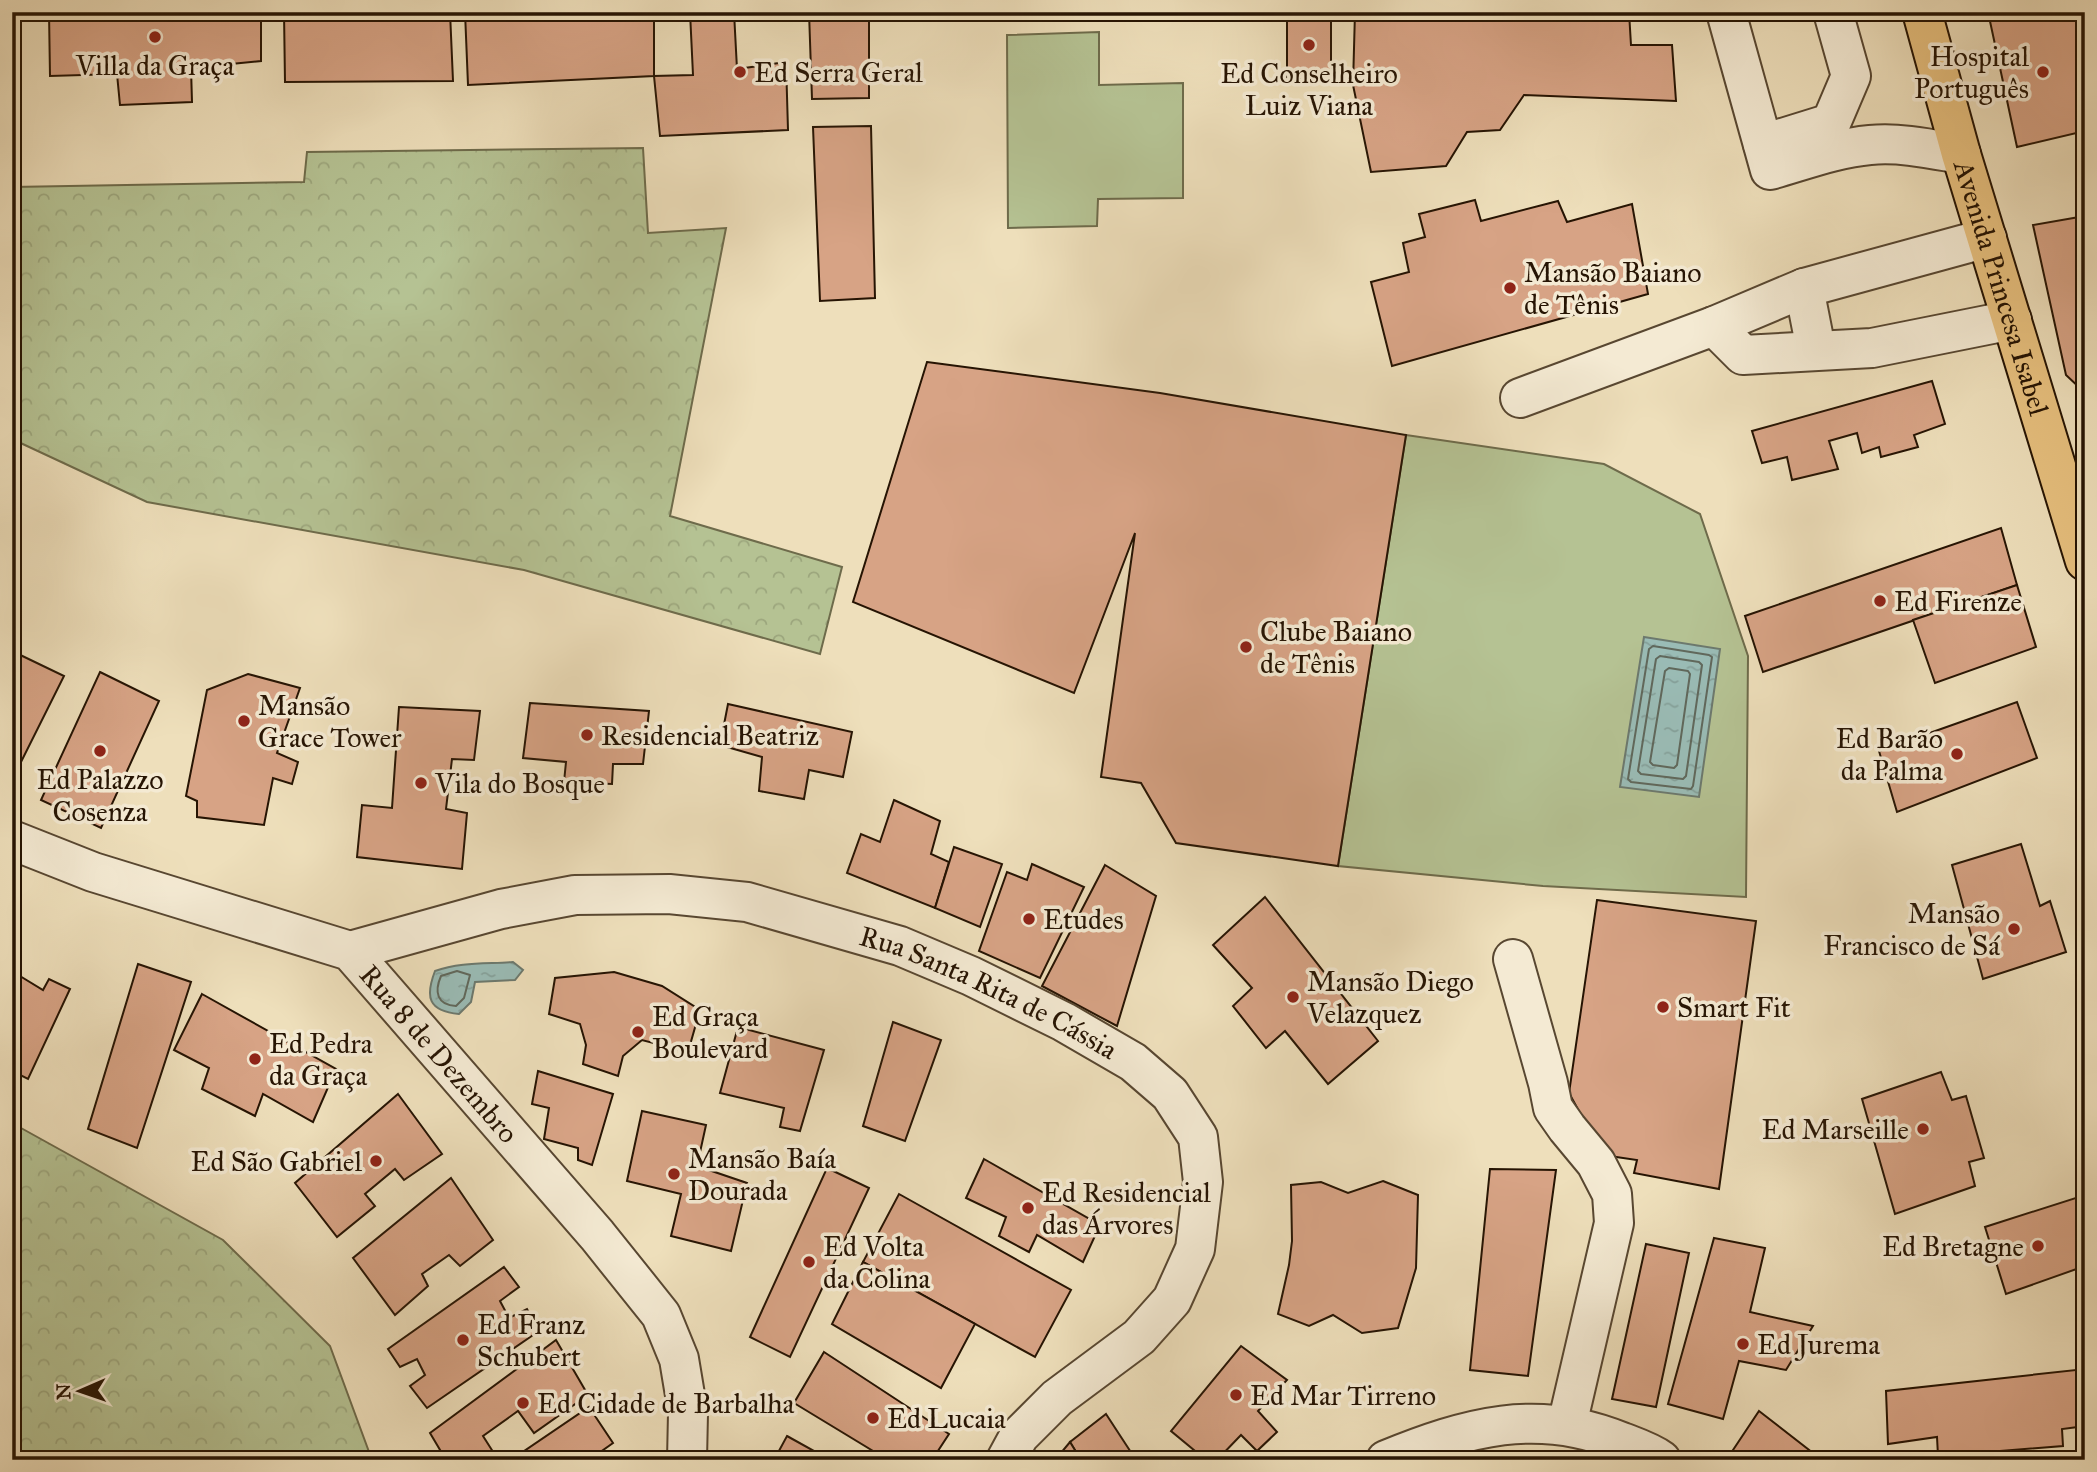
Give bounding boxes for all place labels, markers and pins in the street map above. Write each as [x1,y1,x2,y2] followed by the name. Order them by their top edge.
[147,29,163,45] marker: Villa da Graça
[1301,37,1317,53] marker: Ed Conselheiro Luiz Viana
[1914,39,2029,106] place label: Hospital Português
[75,48,234,83] place label: Villa da Graça
[754,55,923,90] place label: Ed Serra Geral
[1220,56,1398,123] place label: Ed Conselheiro Luiz Viana
[732,64,748,80] marker: Ed Serra Geral
[2035,64,2051,80] marker: Hospital Português
[1524,255,1702,322] place label: Mansão Baiano de Tênis
[1502,280,1518,296] marker: Mansão Baiano de Tênis
[1894,584,2022,619] place label: Ed Firenze
[1872,593,1888,609] marker: Ed Firenze
[1260,614,1412,681] place label: Clube Baiano de Tênis
[1238,639,1254,655] marker: Clube Baiano de Tênis
[258,688,402,755] place label: Mansão Grace Tower
[236,713,252,729] marker: Mansão Grace Tower
[601,718,819,753] place label: Residencial Beatriz
[1836,721,1943,788] place label: Ed Barão da Palma
[579,727,595,743] marker: Residencial Beatriz
[92,743,108,759] marker: Ed Palazzo Cosenza
[1949,746,1965,762] marker: Ed Barão da Palma
[36,762,164,829] place label: Ed Palazzo Cosenza
[434,766,605,801] place label: Vila do Bosque
[413,775,429,791] marker: Vila do Bosque
[1823,896,2000,963] place label: Mansão Francisco de Sá
[1043,902,1124,937] place label: Etudes
[1021,911,1037,927] marker: Etudes
[2006,921,2022,937] marker: Mansão Francisco de Sá
[1306,964,1474,1031] place label: Mansão Diego Velazquez
[1285,989,1301,1005] marker: Mansão Diego Velazquez
[1677,990,1791,1025] place label: Smart Fit
[652,999,768,1066] place label: Ed Graça Boulevard
[1655,999,1671,1015] marker: Smart Fit
[630,1024,646,1040] marker: Ed Graça Boulevard
[269,1026,373,1093] place label: Ed Pedra da Graça
[247,1051,263,1067] marker: Ed Pedra da Graça
[1761,1112,1909,1147] place label: Ed Marseille
[1915,1121,1931,1137] marker: Ed Marseille
[688,1141,836,1208] place label: Mansão Baía Dourada
[190,1144,362,1179] place label: Ed São Gabriel
[368,1153,384,1169] marker: Ed São Gabriel
[666,1166,682,1182] marker: Mansão Baía Dourada
[1042,1175,1211,1242] place label: Ed Residencial das Árvores
[1020,1200,1036,1216] marker: Ed Residencial das Árvores
[823,1229,931,1296] place label: Ed Volta da Colina
[1882,1229,2024,1264] place label: Ed Bretagne
[2030,1238,2046,1254] marker: Ed Bretagne
[801,1254,817,1270] marker: Ed Volta da Colina
[477,1307,585,1374] place label: Ed Franz Schubert
[1757,1327,1880,1362] place label: Ed Jurema
[455,1332,471,1348] marker: Ed Franz Schubert
[1735,1336,1751,1352] marker: Ed Jurema
[1250,1378,1436,1413] place label: Ed Mar Tirreno
[537,1386,795,1421] place label: Ed Cidade de Barbalha
[1228,1387,1244,1403] marker: Ed Mar Tirreno
[515,1395,531,1411] marker: Ed Cidade de Barbalha
[887,1401,1006,1436] place label: Ed Lucaia
[865,1410,881,1426] marker: Ed Lucaia

